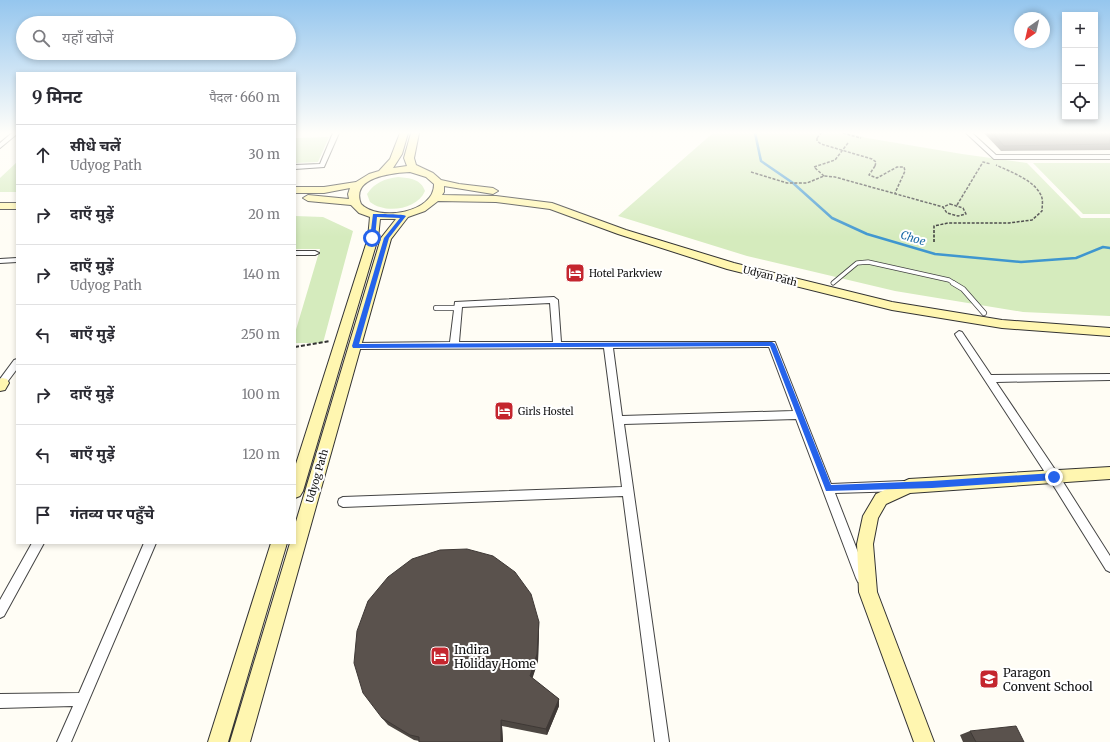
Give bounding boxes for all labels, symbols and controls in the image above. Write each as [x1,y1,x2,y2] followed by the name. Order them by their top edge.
[1014,12,1050,48] north arrow
[1062,12,1098,120] map controls
[1062,12,1098,48] button: +
[16,16,296,60] search box
[30,27,52,49] icon: search
[62,28,113,47] text: यहाँ खोजें
[1062,48,1098,84] button: −
[1062,84,1098,120] button: locate
[32,86,82,108] text: 9 मिनट
[209,89,280,106] text: पैदल · 660 m
[70,136,121,155] text: सीधे चलें
[32,144,54,166] icon: ahead
[248,146,280,163] text: 30 m
[70,157,142,174] text: Udyog Path
[32,204,54,226] icon: right
[70,204,114,223] text: दाएँ मुड़ें
[248,206,280,223] text: 20 m
[899,228,928,249] water label: Choe
[363,229,381,247] route start
[70,256,114,275] text: दाएँ मुड़ें
[564,262,586,284] hotel icon: Hotel Parkview
[742,263,799,289] street label: Udyan Path
[32,264,54,286] icon: right
[243,266,280,283] text: 140 m
[589,267,663,280] place label: Hotel Parkview
[70,277,142,294] text: Udyog Path
[32,324,54,346] icon: left
[70,324,115,343] text: बाएँ मुड़ें
[241,326,280,343] text: 250 m
[32,384,54,406] icon: right
[70,384,114,403] text: दाएँ मुड़ें
[242,386,280,403] text: 100 m
[493,400,515,422] hotel icon: Girls Hostel
[518,405,574,418] place label: Girls Hostel
[32,444,54,466] icon: left
[70,444,115,463] text: बाएँ मुड़ें
[242,446,280,463] text: 120 m
[303,447,331,504] street label: Udyog Path
[1045,468,1063,486] route end
[32,504,54,526] icon: arrive
[70,504,154,523] text: गंतव्य पर पहुँचे
[454,642,536,671] place label: Indira Holiday Home
[429,645,451,667] hotel icon: Indira Holiday Home
[1003,665,1093,694] place label: Paragon Convent School
[978,668,1000,690] school or university icon: Paragon Convent School

